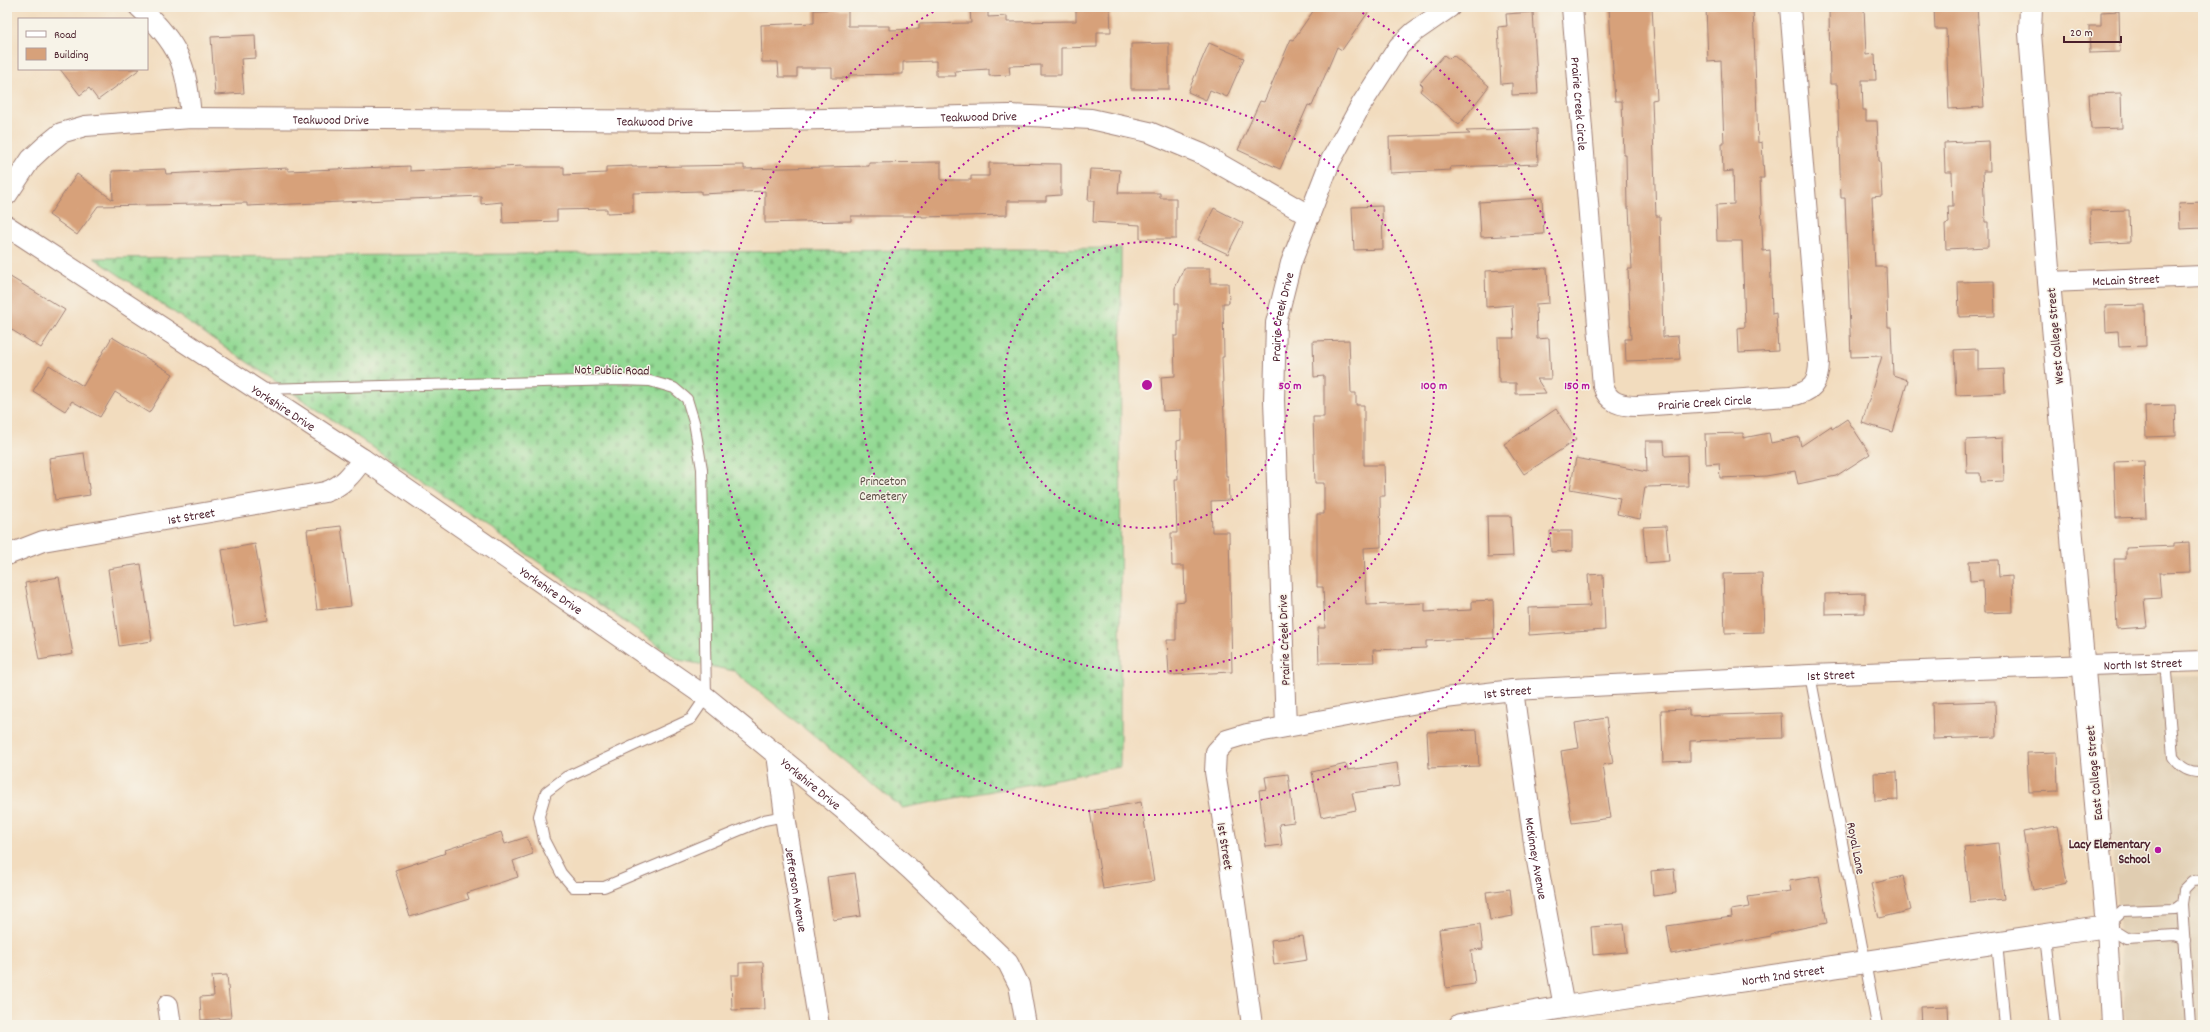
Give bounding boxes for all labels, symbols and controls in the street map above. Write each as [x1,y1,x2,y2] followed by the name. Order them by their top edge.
[18,18,148,70] legend
[2064,18,2121,44] scale bar
[2070,25,2093,42] text: 20 m
[54,27,76,44] text: Road
[54,47,89,64] text: Building
[1564,56,1591,152] street label: Prairie Creek Circle
[940,108,1018,129] street label: Teakwood Drive
[292,112,369,131] street label: Teakwood Drive
[616,113,693,133] street label: Teakwood Drive
[1268,270,1300,362] street label: Prairie Creek Drive
[2092,271,2160,292] street label: McLain Street
[2043,287,2070,385] street label: West College Street
[574,361,650,382] street label: Not Public Road
[1140,378,1154,392] centre of rings
[1278,378,1302,395] text: 50 m
[1421,378,1447,395] text: 100 m
[1564,378,1590,395] text: 150 m
[247,381,319,437] street label: Yorkshire Drive
[1657,392,1753,417] street label: Prairie Creek Circle
[859,473,907,507] park label: Princeton Cemetery
[166,504,217,531] street label: 1st Street
[515,563,586,621] street label: Yorkshire Drive
[1274,594,1297,686] street label: Prairie Creek Drive
[2103,655,2183,677] street label: North 1st Street
[1807,666,1856,687] street label: 1st Street
[1483,682,1532,705] street label: 1st Street
[2082,724,2109,821] street label: East College Street
[775,755,844,816] street label: Yorkshire Drive
[1519,816,1551,902] street label: McKinney Avenue
[1210,821,1237,872] street label: 1st Street
[1840,821,1869,876] street label: Royal Lane
[2069,836,2151,870] place label: Lacy Elementary School
[2153,845,2163,855] marker: Lacy Elementary School
[778,846,811,934] street label: Jefferson Avenue
[1741,961,1826,992] street label: North 2nd Street

